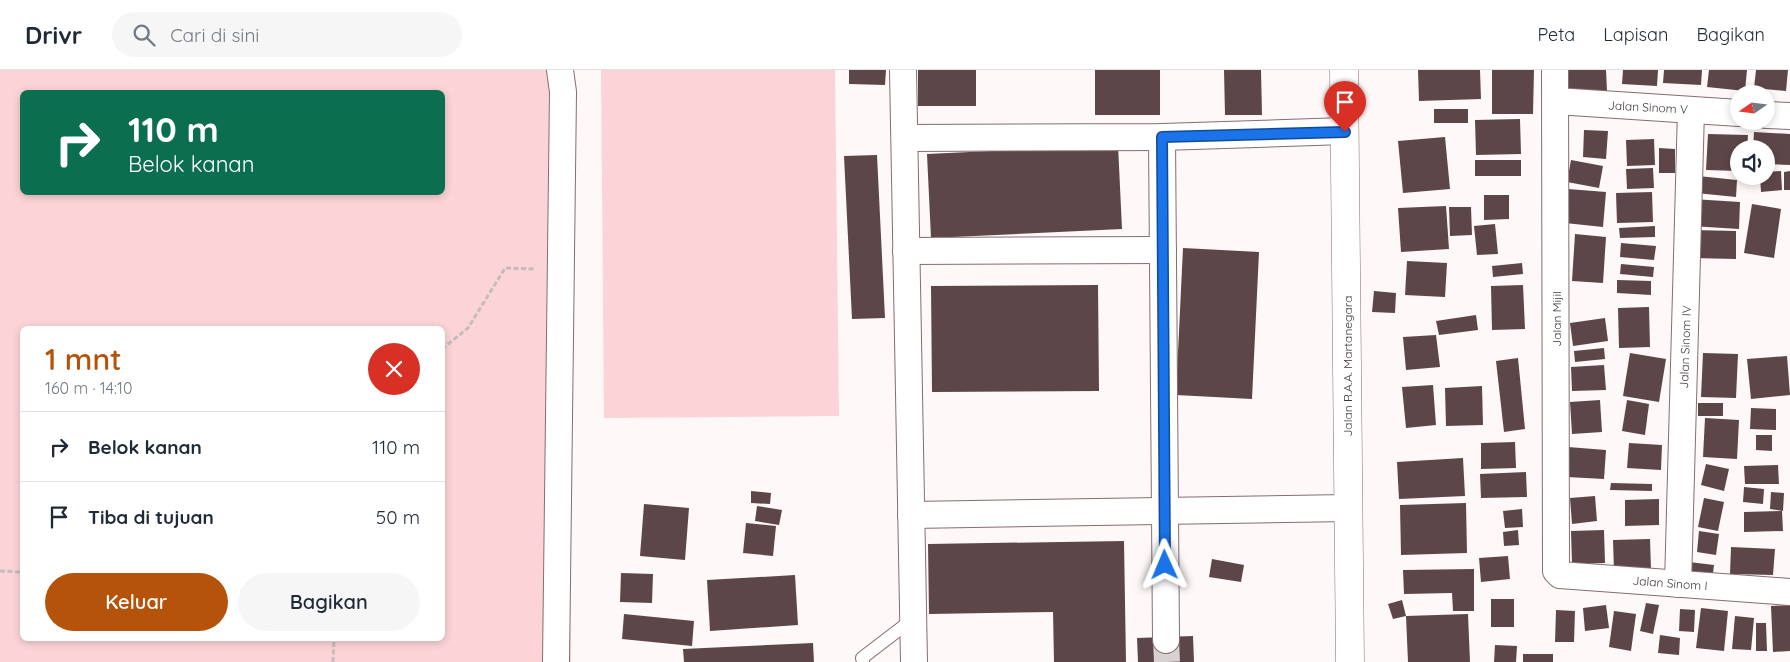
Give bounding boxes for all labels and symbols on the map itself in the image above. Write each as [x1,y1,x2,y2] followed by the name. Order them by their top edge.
[1324,81,1366,132] pin
[1730,85,1775,130] north arrow
[1608,97,1688,117] street label: Jalan Sinom V
[1549,291,1564,347] street label: Jalan Mijil
[1340,295,1355,437] street label: Jalan R.A.A. Martanegara
[1676,305,1694,389] street label: Jalan Sinom IV
[1138,538,1190,590] position arrow
[1632,573,1708,593] street label: Jalan Sinom I

